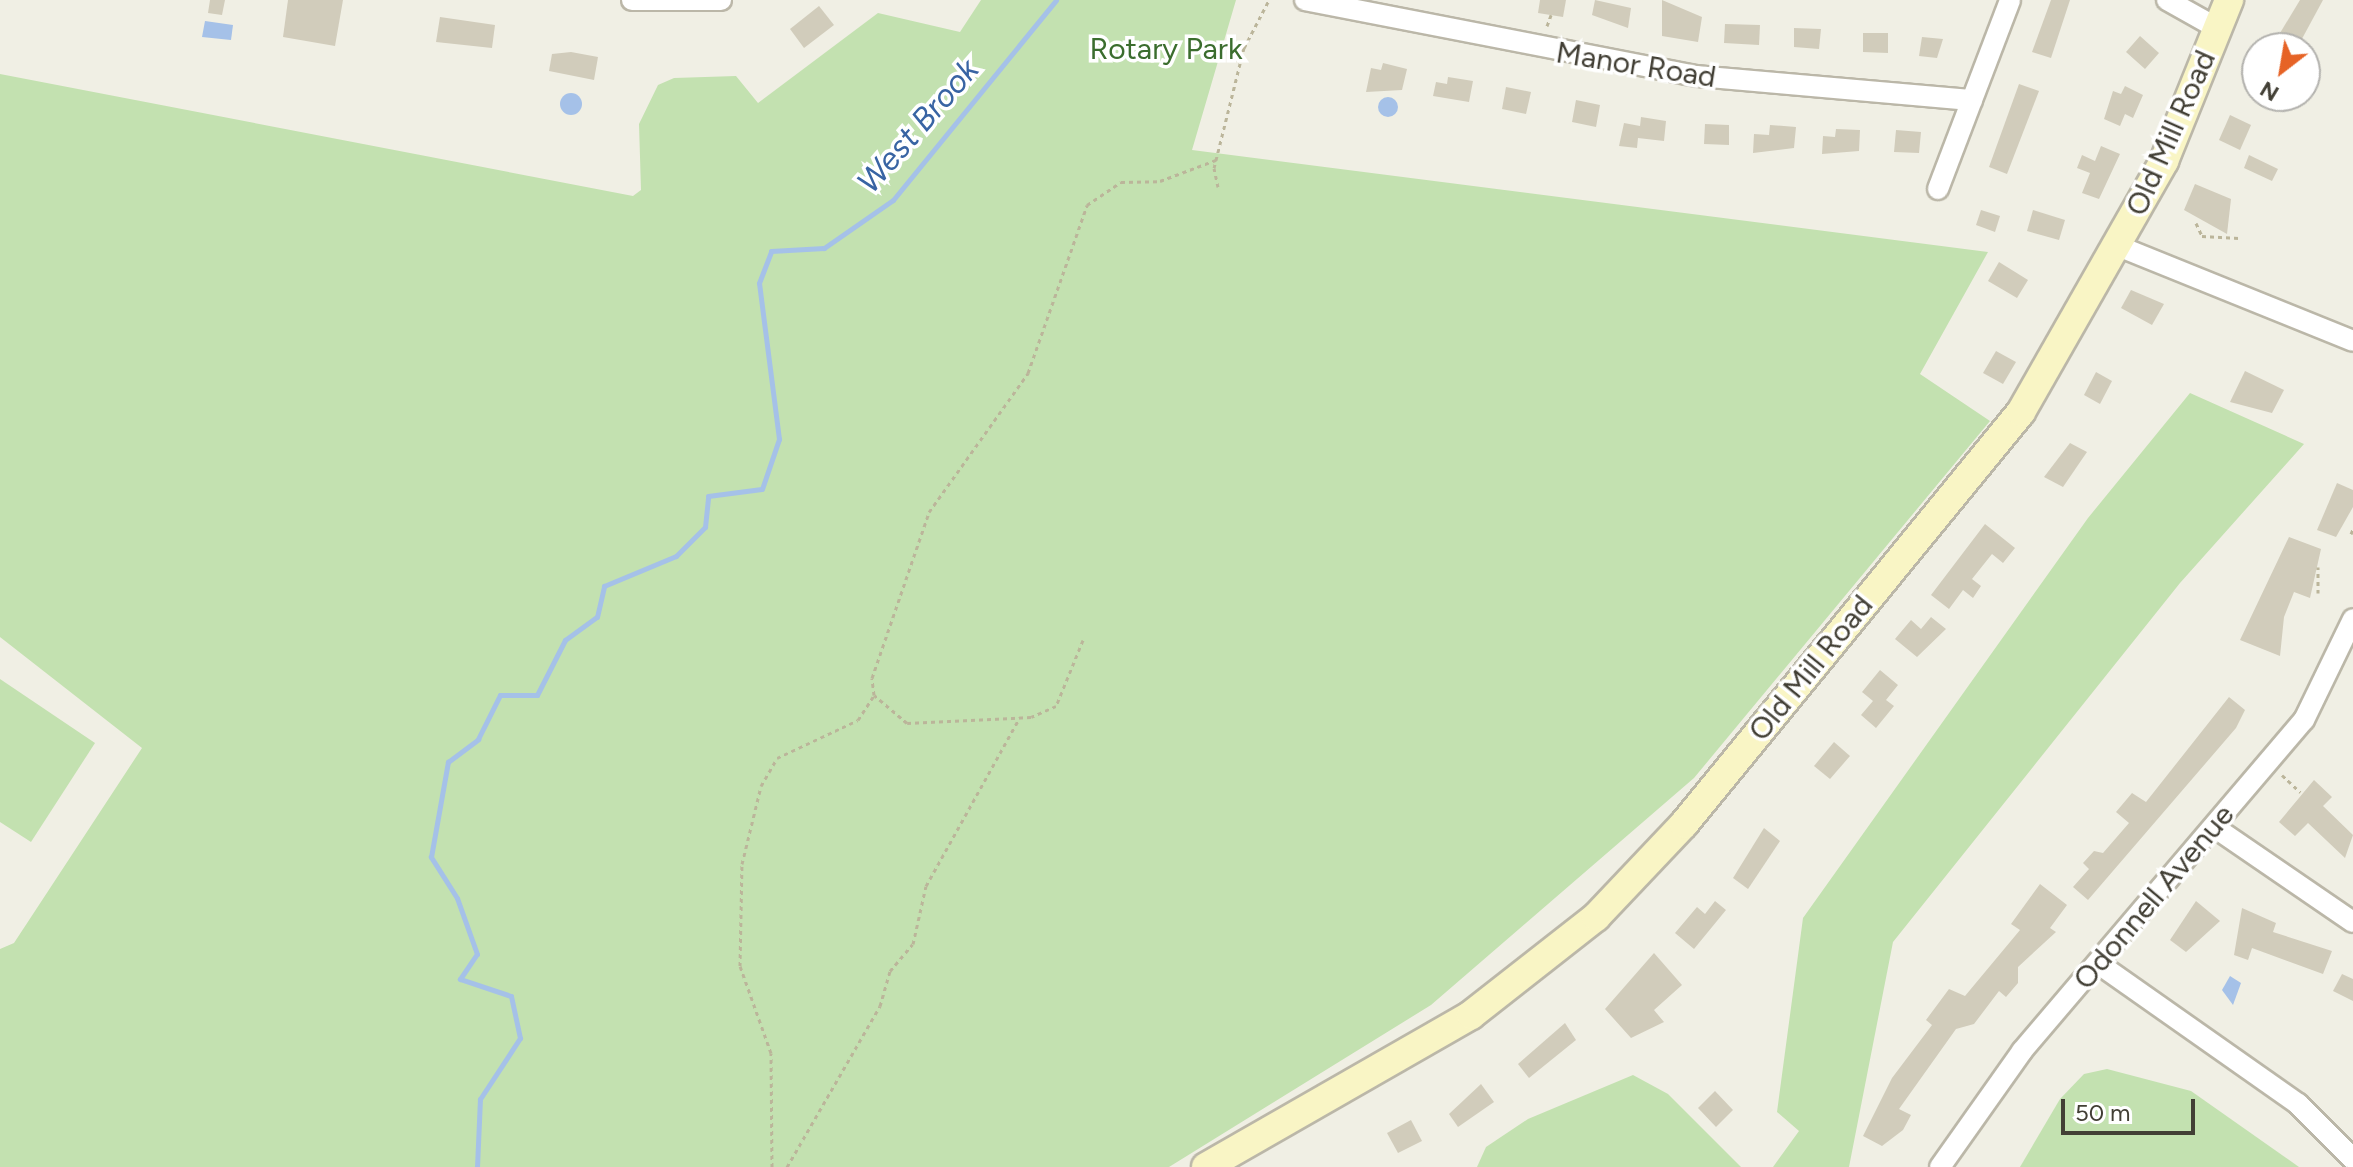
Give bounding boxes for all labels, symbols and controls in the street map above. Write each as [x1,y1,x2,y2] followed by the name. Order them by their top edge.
[1089,31,1243,67] park label: Rotary Park
[2241,32,2321,112] north arrow
[1553,35,1719,95] street label: Manor Road
[2119,45,2223,221] street label: Old Mill Road
[849,51,987,201] water label: West Brook
[2255,75,2284,107] text: N
[1741,588,1881,748] street label: Old Mill Road
[2066,797,2242,997] street label: Odonnell Avenue
[2065,1083,2199,1133] scale bar
[2075,1098,2131,1127] text: 50 m

